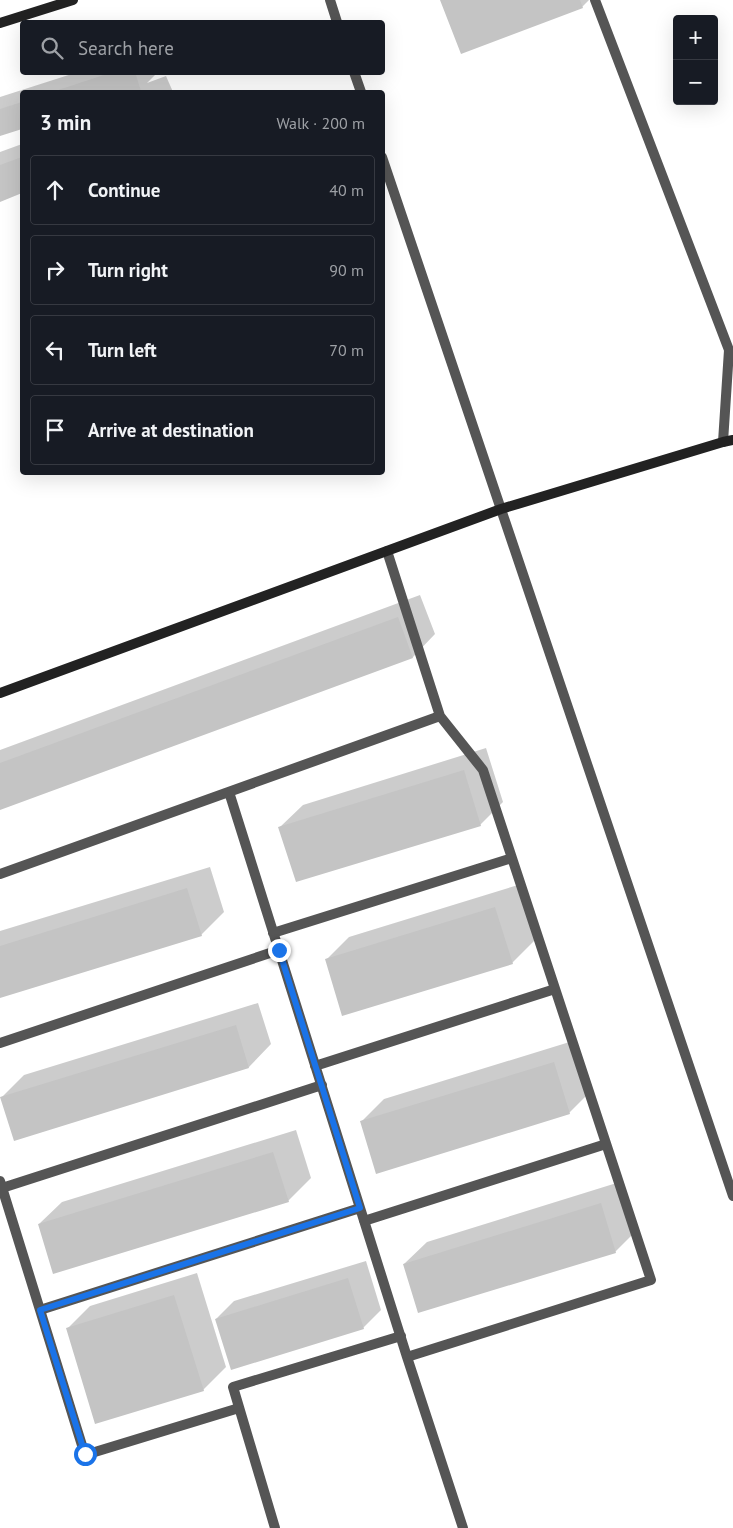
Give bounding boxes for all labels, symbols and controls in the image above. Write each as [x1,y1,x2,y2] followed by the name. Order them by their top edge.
[673,15,718,105] map controls
[673,15,718,60] button: +
[20,20,385,75] search box
[38,34,66,62] icon: search
[78,36,174,60] text: Search here
[673,60,718,105] button: −
[40,109,91,136] text: 3 min
[276,113,365,133] text: Walk · 200 m
[41,176,69,204] icon: ahead
[88,178,160,202] text: Continue
[329,180,364,200] text: 40 m
[41,256,69,284] icon: right
[88,258,168,282] text: Turn right
[329,260,364,280] text: 90 m
[41,336,69,364] icon: left
[88,338,157,362] text: Turn left
[329,340,364,360] text: 70 m
[41,416,69,444] icon: arrive
[88,418,254,442] text: Arrive at destination
[268,939,291,962] route end
[74,1443,97,1466] route start

